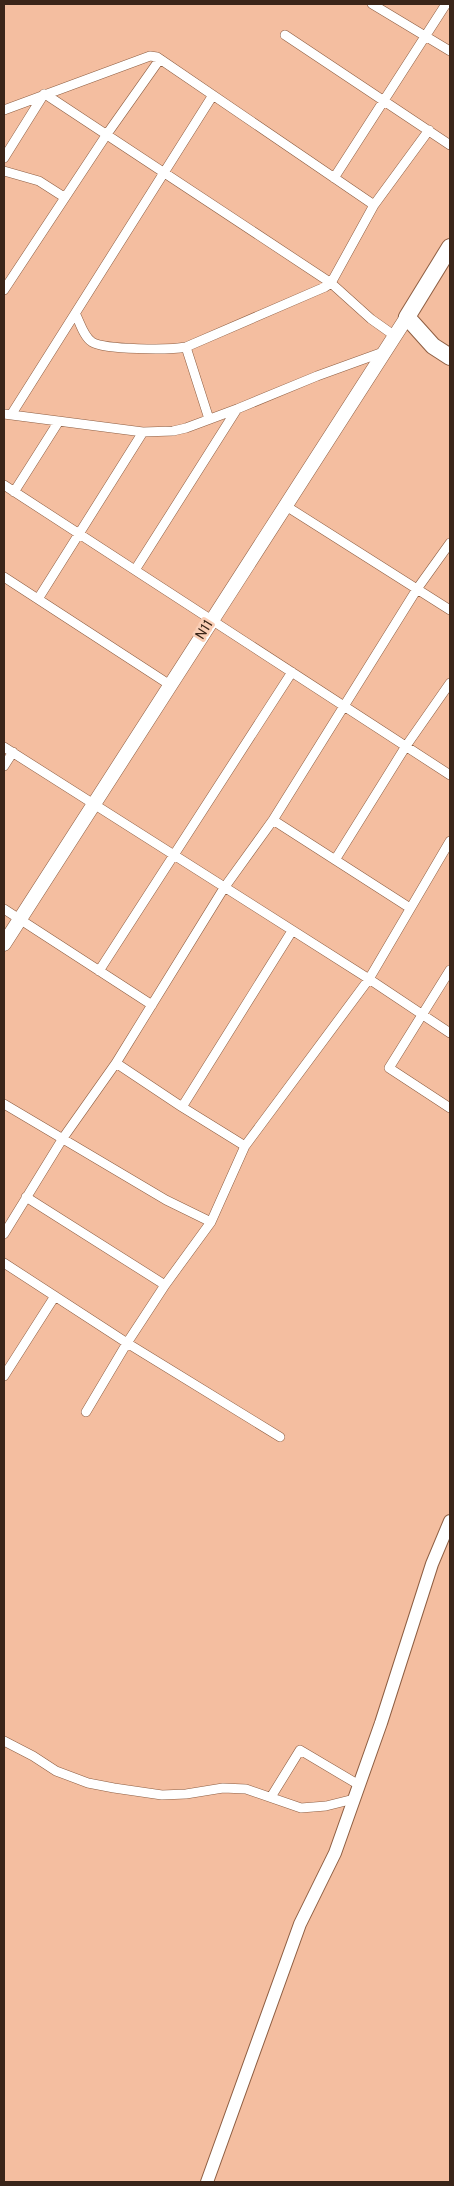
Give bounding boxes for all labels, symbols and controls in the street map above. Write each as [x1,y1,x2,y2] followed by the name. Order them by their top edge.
[192,617,218,643] street label: N11

